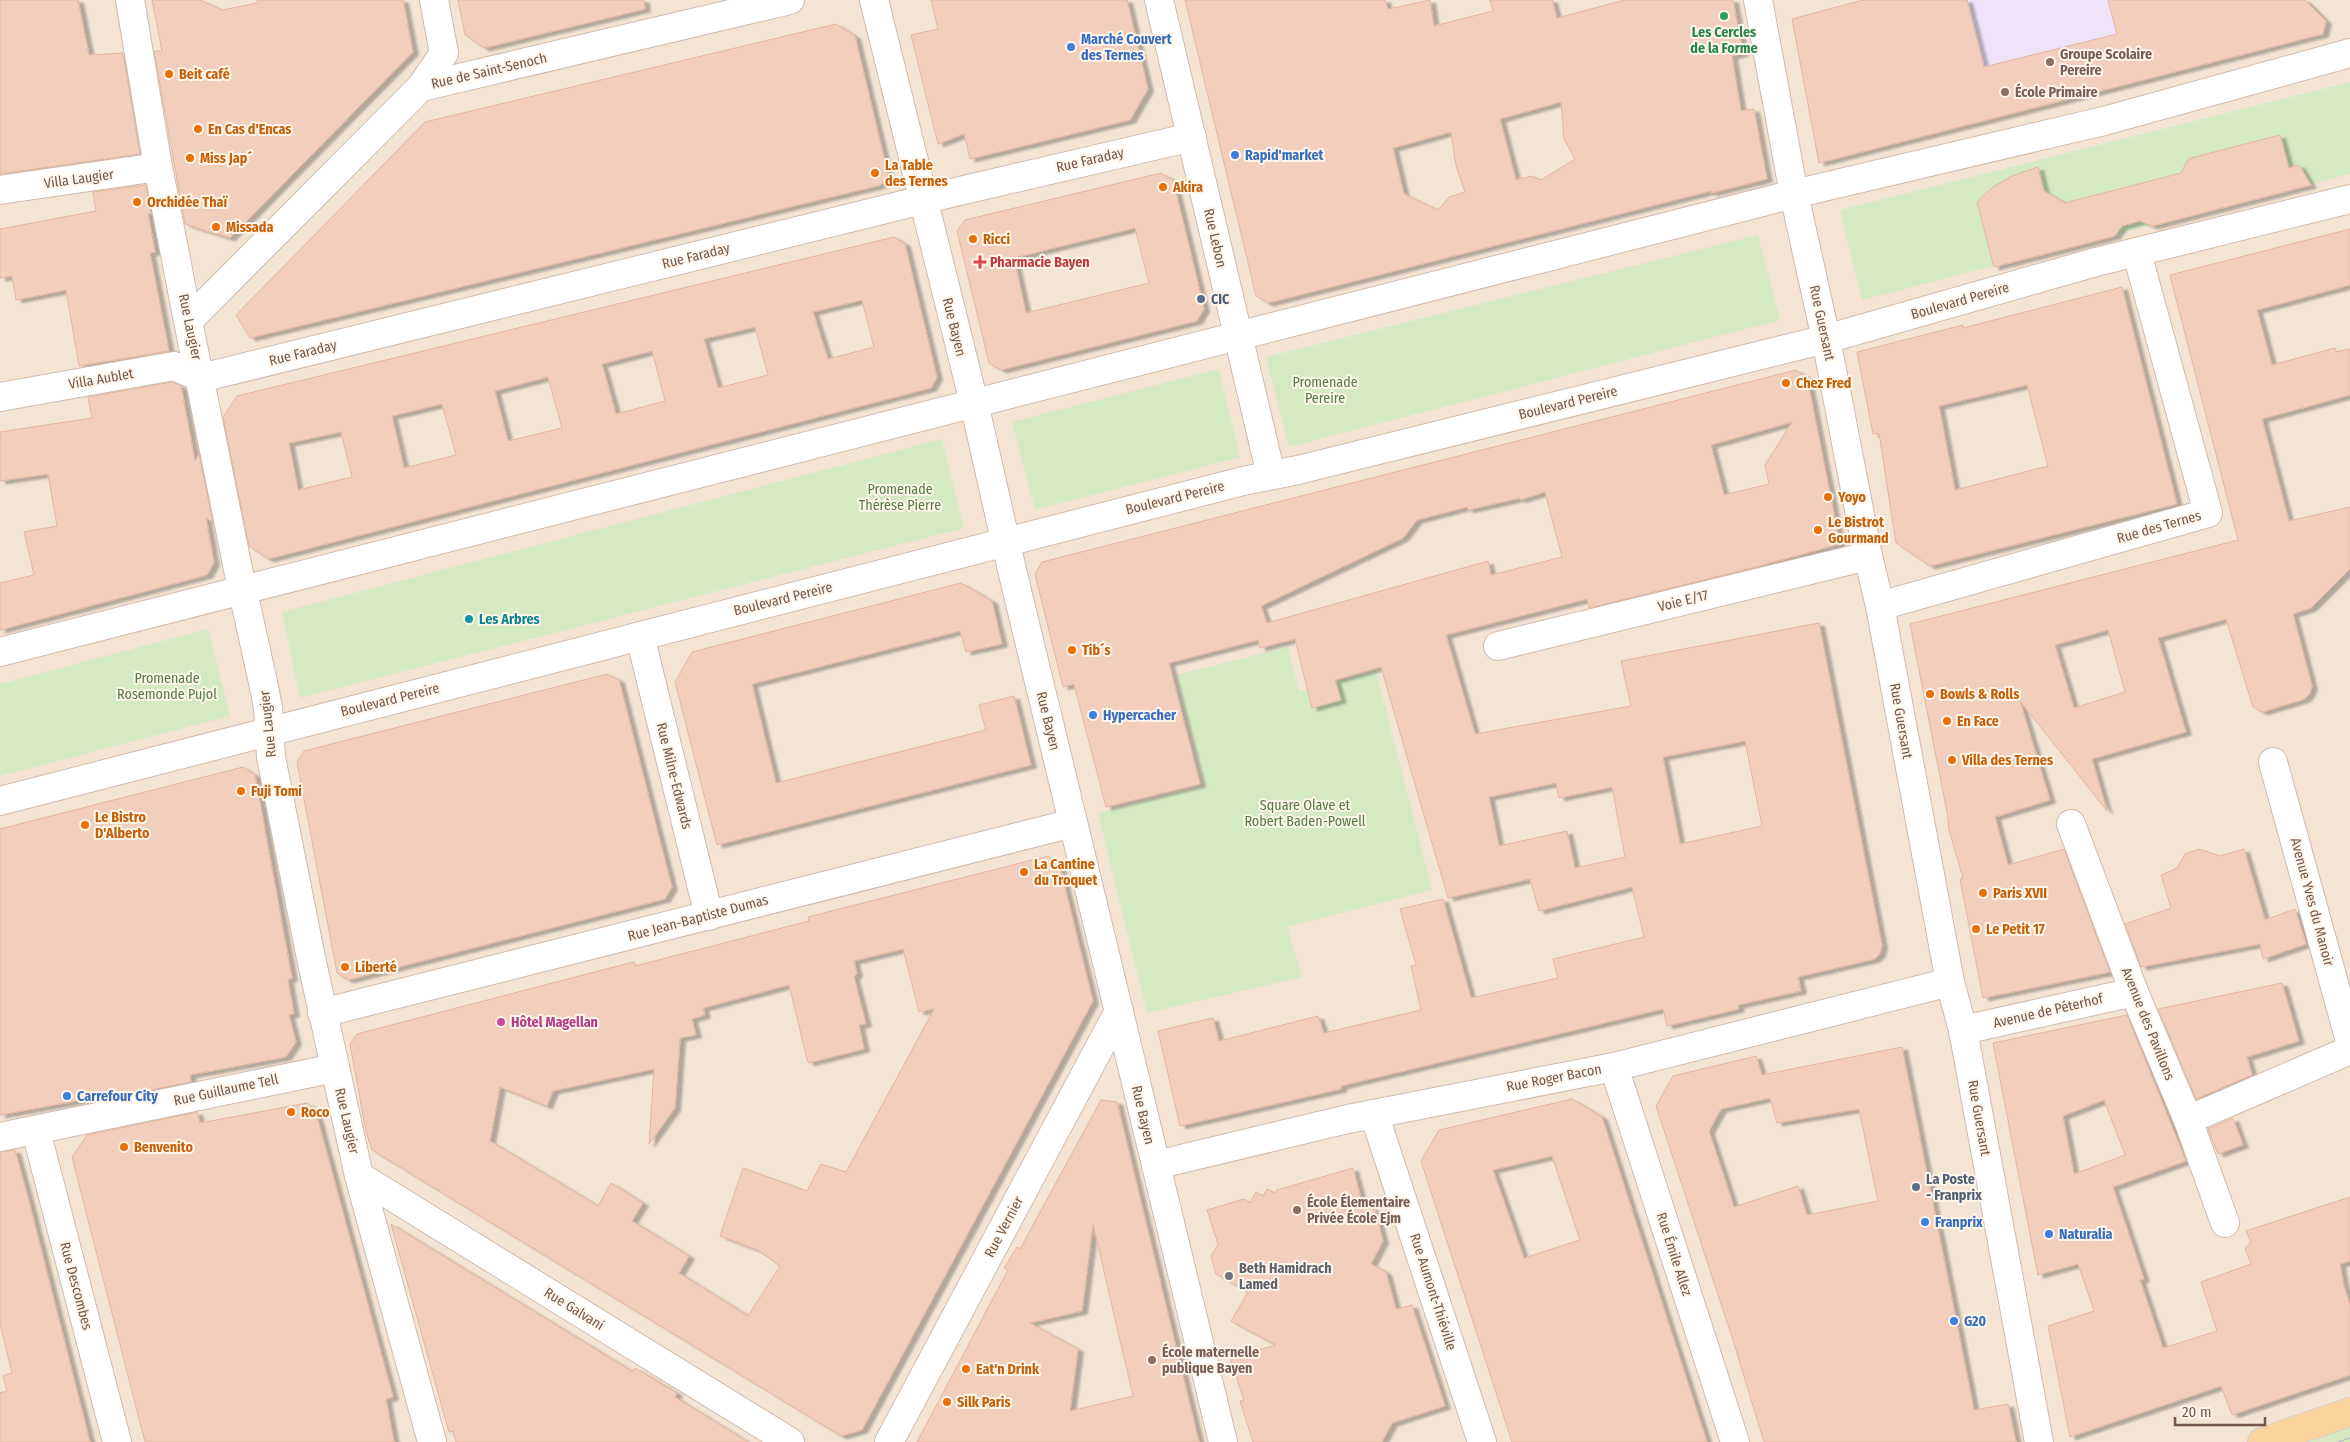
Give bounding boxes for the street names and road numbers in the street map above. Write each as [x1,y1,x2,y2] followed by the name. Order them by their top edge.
[430,49,548,93] street label: Rue de Saint-Senoch
[1054,144,1126,176] street label: Rue Faraday
[43,166,115,192] street label: Villa Laugier
[1200,207,1230,269] street label: Rue Lebon
[660,239,732,273] street label: Rue Faraday
[1909,279,2011,323] street label: Boulevard Pereire
[1806,284,1838,363] street label: Rue Guersant
[175,292,205,362] street label: Rue Laugier
[939,296,969,358] street label: Rue Bayen
[267,336,339,370] street label: Rue Faraday
[67,365,135,393] street label: Villa Aublet
[1517,382,1619,423] street label: Boulevard Pereire
[1124,477,1226,518] street label: Boulevard Pereire
[2115,507,2203,547] street label: Rue des Ternes
[732,578,834,619] street label: Boulevard Pereire
[1656,586,1710,615] street label: Voie E/17
[339,679,441,720] street label: Boulevard Pereire
[1886,682,1916,761] street label: Rue Guersant
[256,690,280,758] street label: Rue Laugier
[1033,690,1063,752] street label: Rue Bayen
[653,721,695,831] street label: Rue Milne-Edwards
[2287,836,2337,968] street label: Avenue Yves du Manoir
[626,891,770,945] street label: Rue Jean-Baptiste Dumas
[2118,965,2178,1083] street label: Avenue des Pavillons
[1991,990,2106,1032] street label: Avenue de Péterhof
[1505,1060,1603,1096] street label: Rue Roger Bacon
[172,1071,280,1109] street label: Rue Guillaume Tell
[1964,1079,1994,1158] street label: Rue Guersant
[1128,1084,1158,1146] street label: Rue Bayen
[331,1086,363,1156] street label: Rue Laugier
[981,1194,1027,1260] street label: Rue Vernier
[1653,1210,1697,1298] street label: Rue Émile Allez
[1406,1231,1460,1353] street label: Rue Aumont-Thiéville
[56,1240,96,1332] street label: Rue Descombes
[541,1284,607,1334] street label: Rue Galvani

